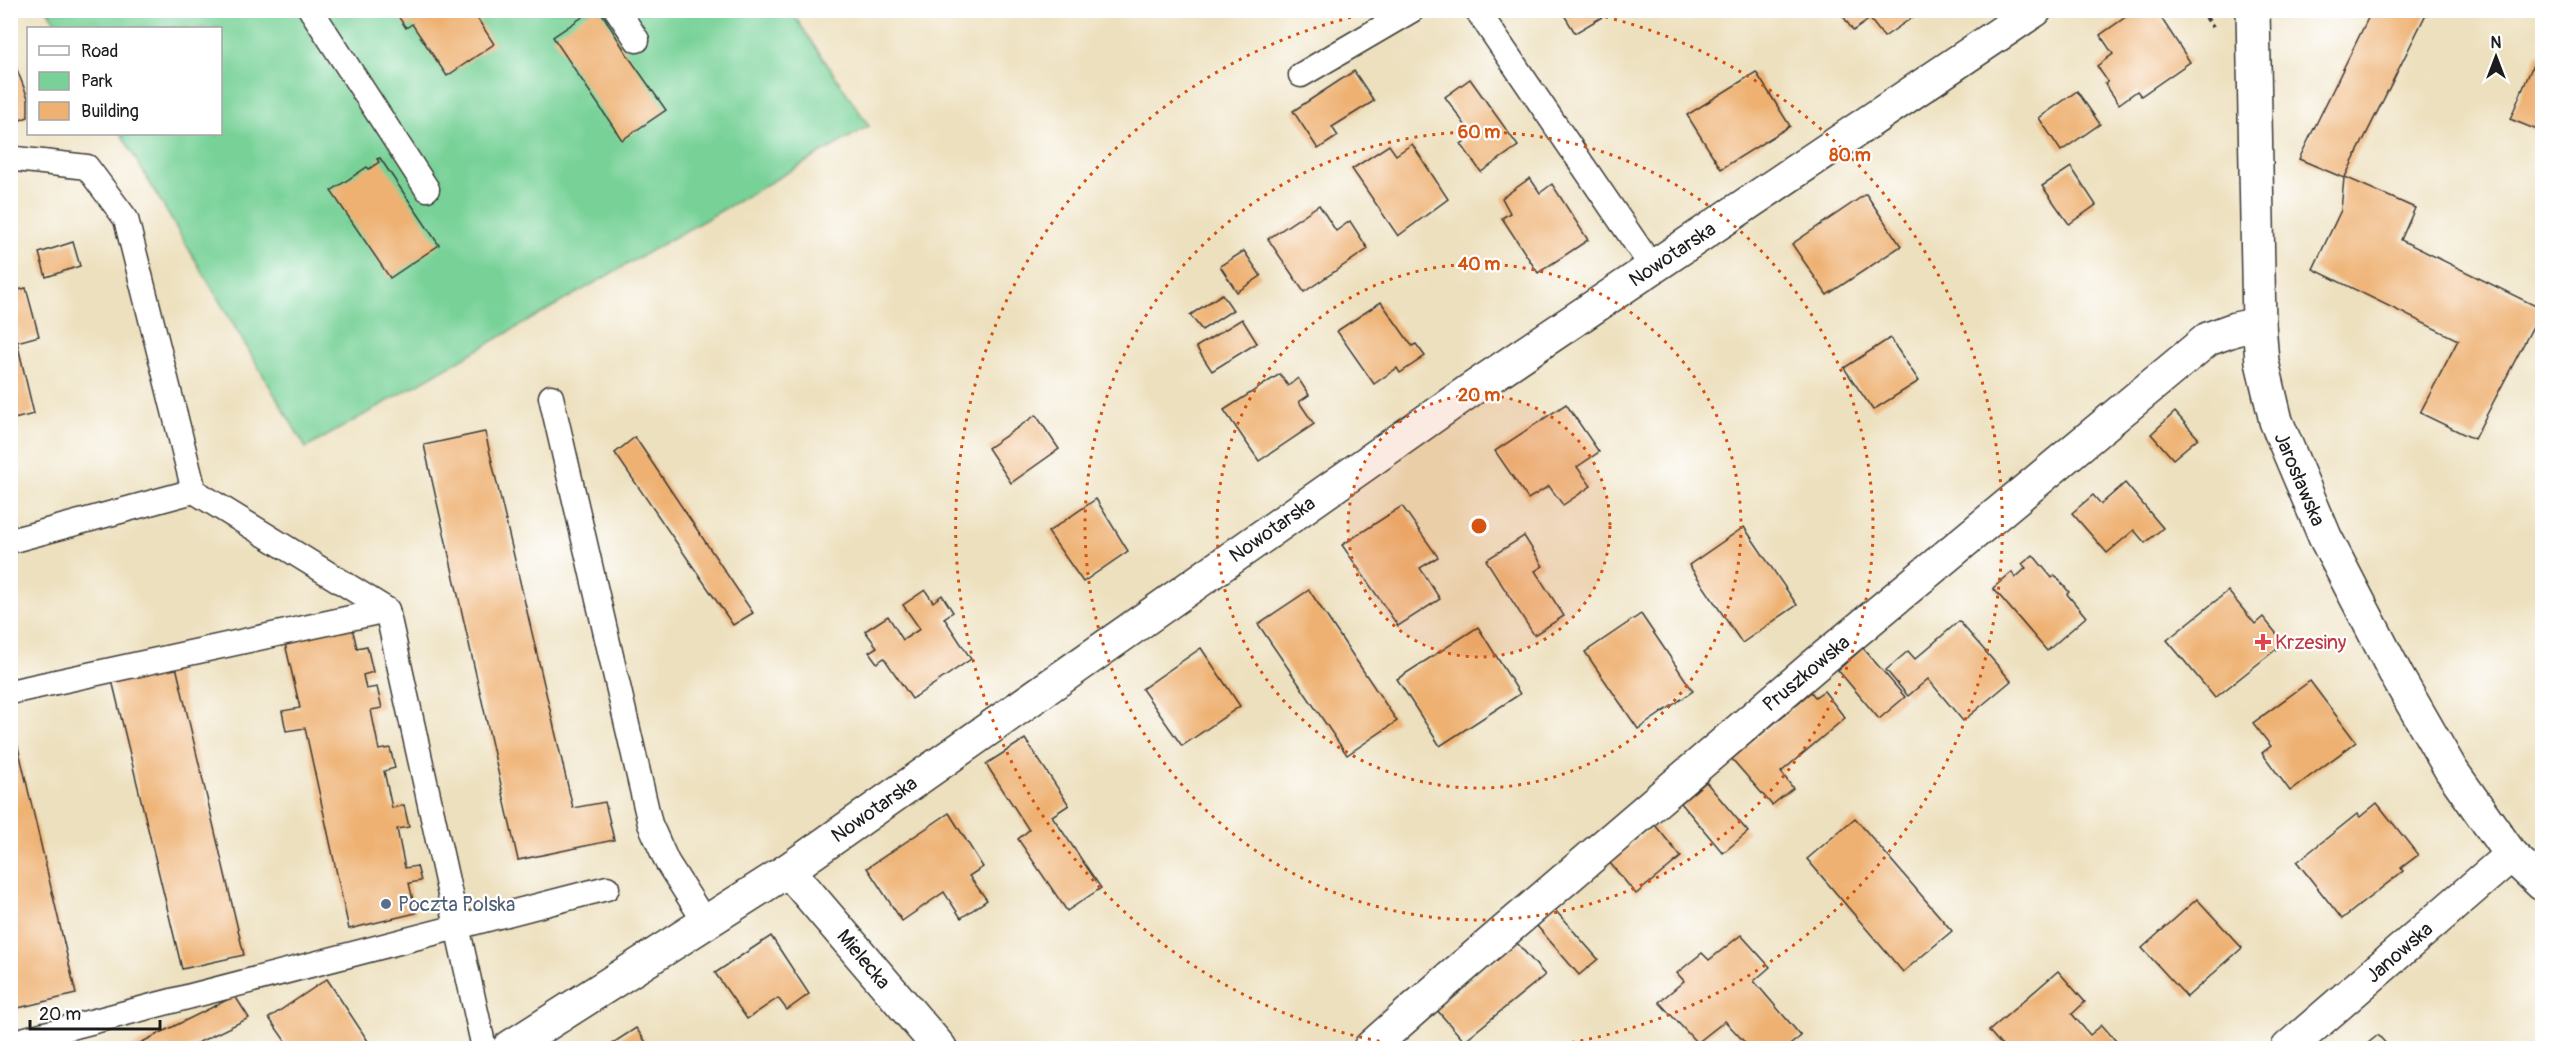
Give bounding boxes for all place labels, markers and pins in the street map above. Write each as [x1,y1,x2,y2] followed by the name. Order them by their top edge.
[1469,516,1489,536] centre of rings
[2275,630,2347,655] place label: Krzesiny
[2256,635,2270,649] marker: Krzesiny
[398,892,515,917] place label: Poczta Polska
[379,897,393,911] marker: Poczta Polska

